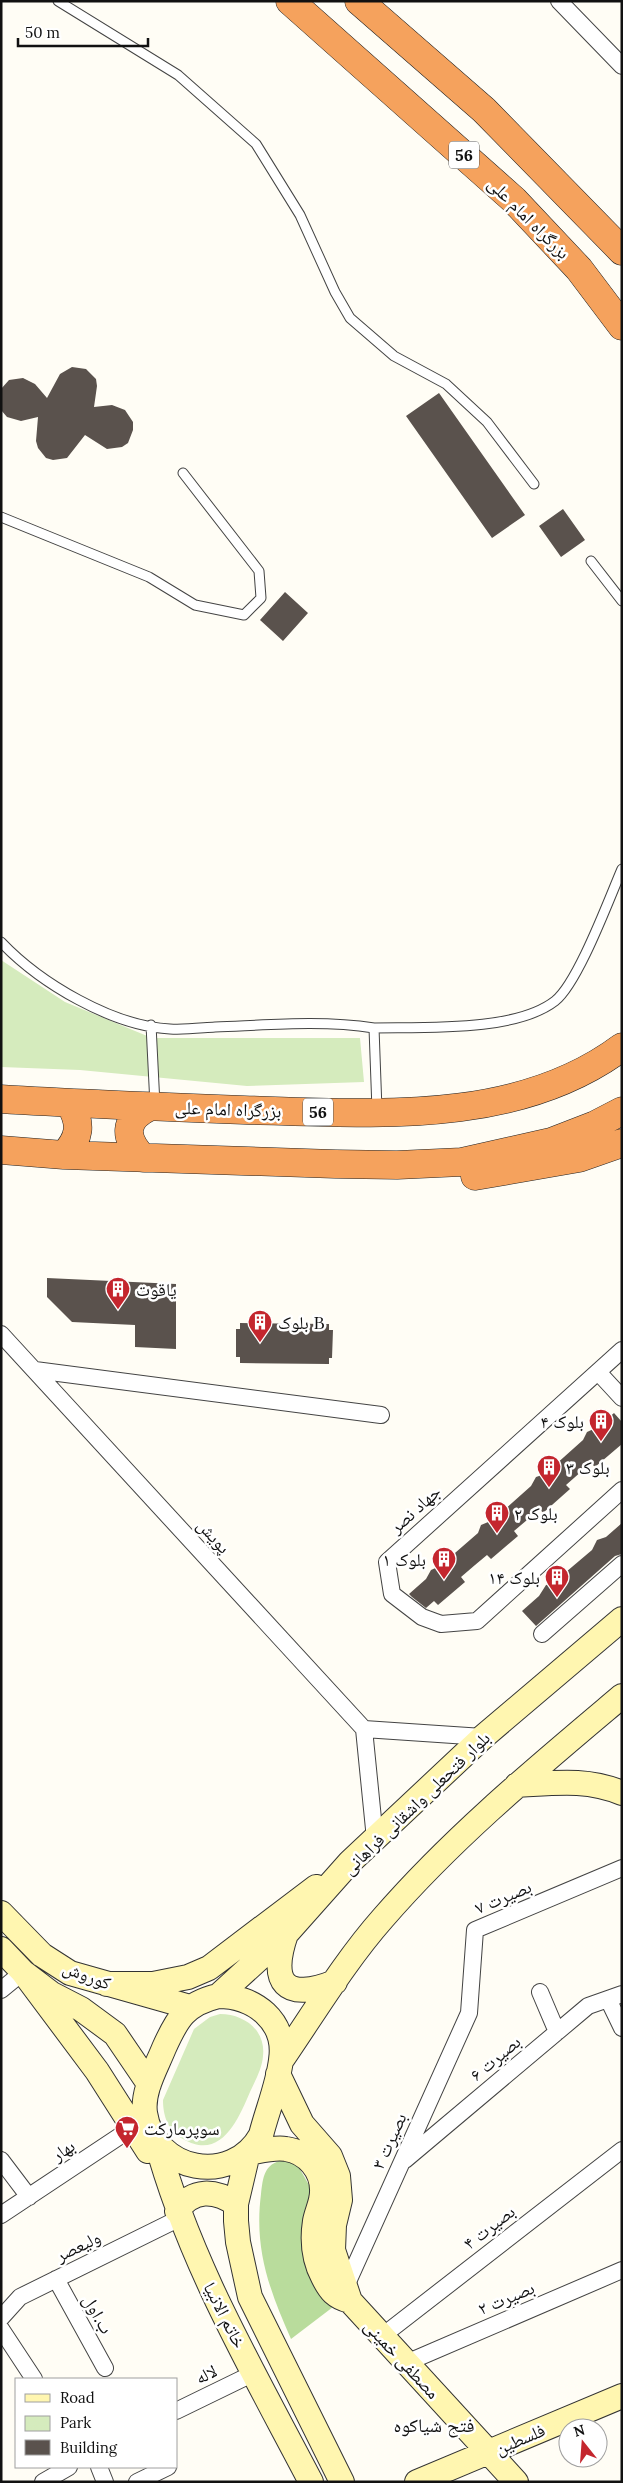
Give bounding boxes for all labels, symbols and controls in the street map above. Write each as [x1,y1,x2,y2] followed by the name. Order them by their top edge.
[18,15,148,47] scale bar
[25,23,60,42] text: 50 m
[449,142,479,168] road number: 56
[482,172,575,265] street label: بزرگراه امام علی
[174,1096,282,1123] street label: بزرگراه امام علی
[303,1098,333,1126] road number: 56
[105,1276,131,1310] building icon: یاقوت
[136,1278,177,1301] place label: یاقوت
[247,1309,273,1343] building icon: بلوک B
[278,1311,325,1334] place label: بلوک B
[588,1408,614,1442] building icon: بلوک ۴
[540,1410,584,1433] place label: بلوک ۴
[536,1454,562,1488] building icon: بلوک ۳
[566,1456,610,1479] place label: بلوک ۳
[384,1480,445,1539] street label: جهاد نصر
[484,1500,510,1534] building icon: بلوک ۲
[514,1502,558,1525] place label: بلوک ۲
[192,1514,236,1558] street label: پویش
[431,1546,457,1580] building icon: بلوک ۱
[382,1548,426,1571] place label: بلوک ۱
[544,1564,570,1598] building icon: بلوک ۱۴
[488,1566,540,1589] place label: بلوک ۱۴
[337,1726,495,1880] street label: بلوار فتحعلی واشقانی فراهانی
[471,1875,535,1919] street label: بصیرت ۷
[60,1955,115,1995] street label: کوروش
[465,2030,525,2086] street label: بصیرت ۶
[366,2109,412,2173] street label: بصیرت ۳
[114,2115,140,2149] supermarket icon: سوپرمارکت
[144,2117,220,2140] place label: سوپرمارکت
[46,2134,79,2167] street label: بهار
[459,2200,520,2254] street label: بصیرت ۴
[51,2225,104,2267] street label: ولیعصر
[474,2276,538,2320] street label: بصیرت ۲
[198,2278,251,2352] street label: خاتم الانبیا
[78,2290,118,2338] street label: ب.اول
[359,2314,445,2404] street label: مصطفی خمینی
[191,2359,221,2389] street label: لاله
[15,2378,178,2468] legend
[60,2388,95,2407] text: Road
[60,2413,91,2432] text: Park
[393,2413,475,2438] district label: فتح شیاکوه
[491,2418,549,2460] street label: فلسطین
[558,2418,608,2468] north arrow
[571,2420,587,2441] text: N
[60,2438,118,2457] text: Building

